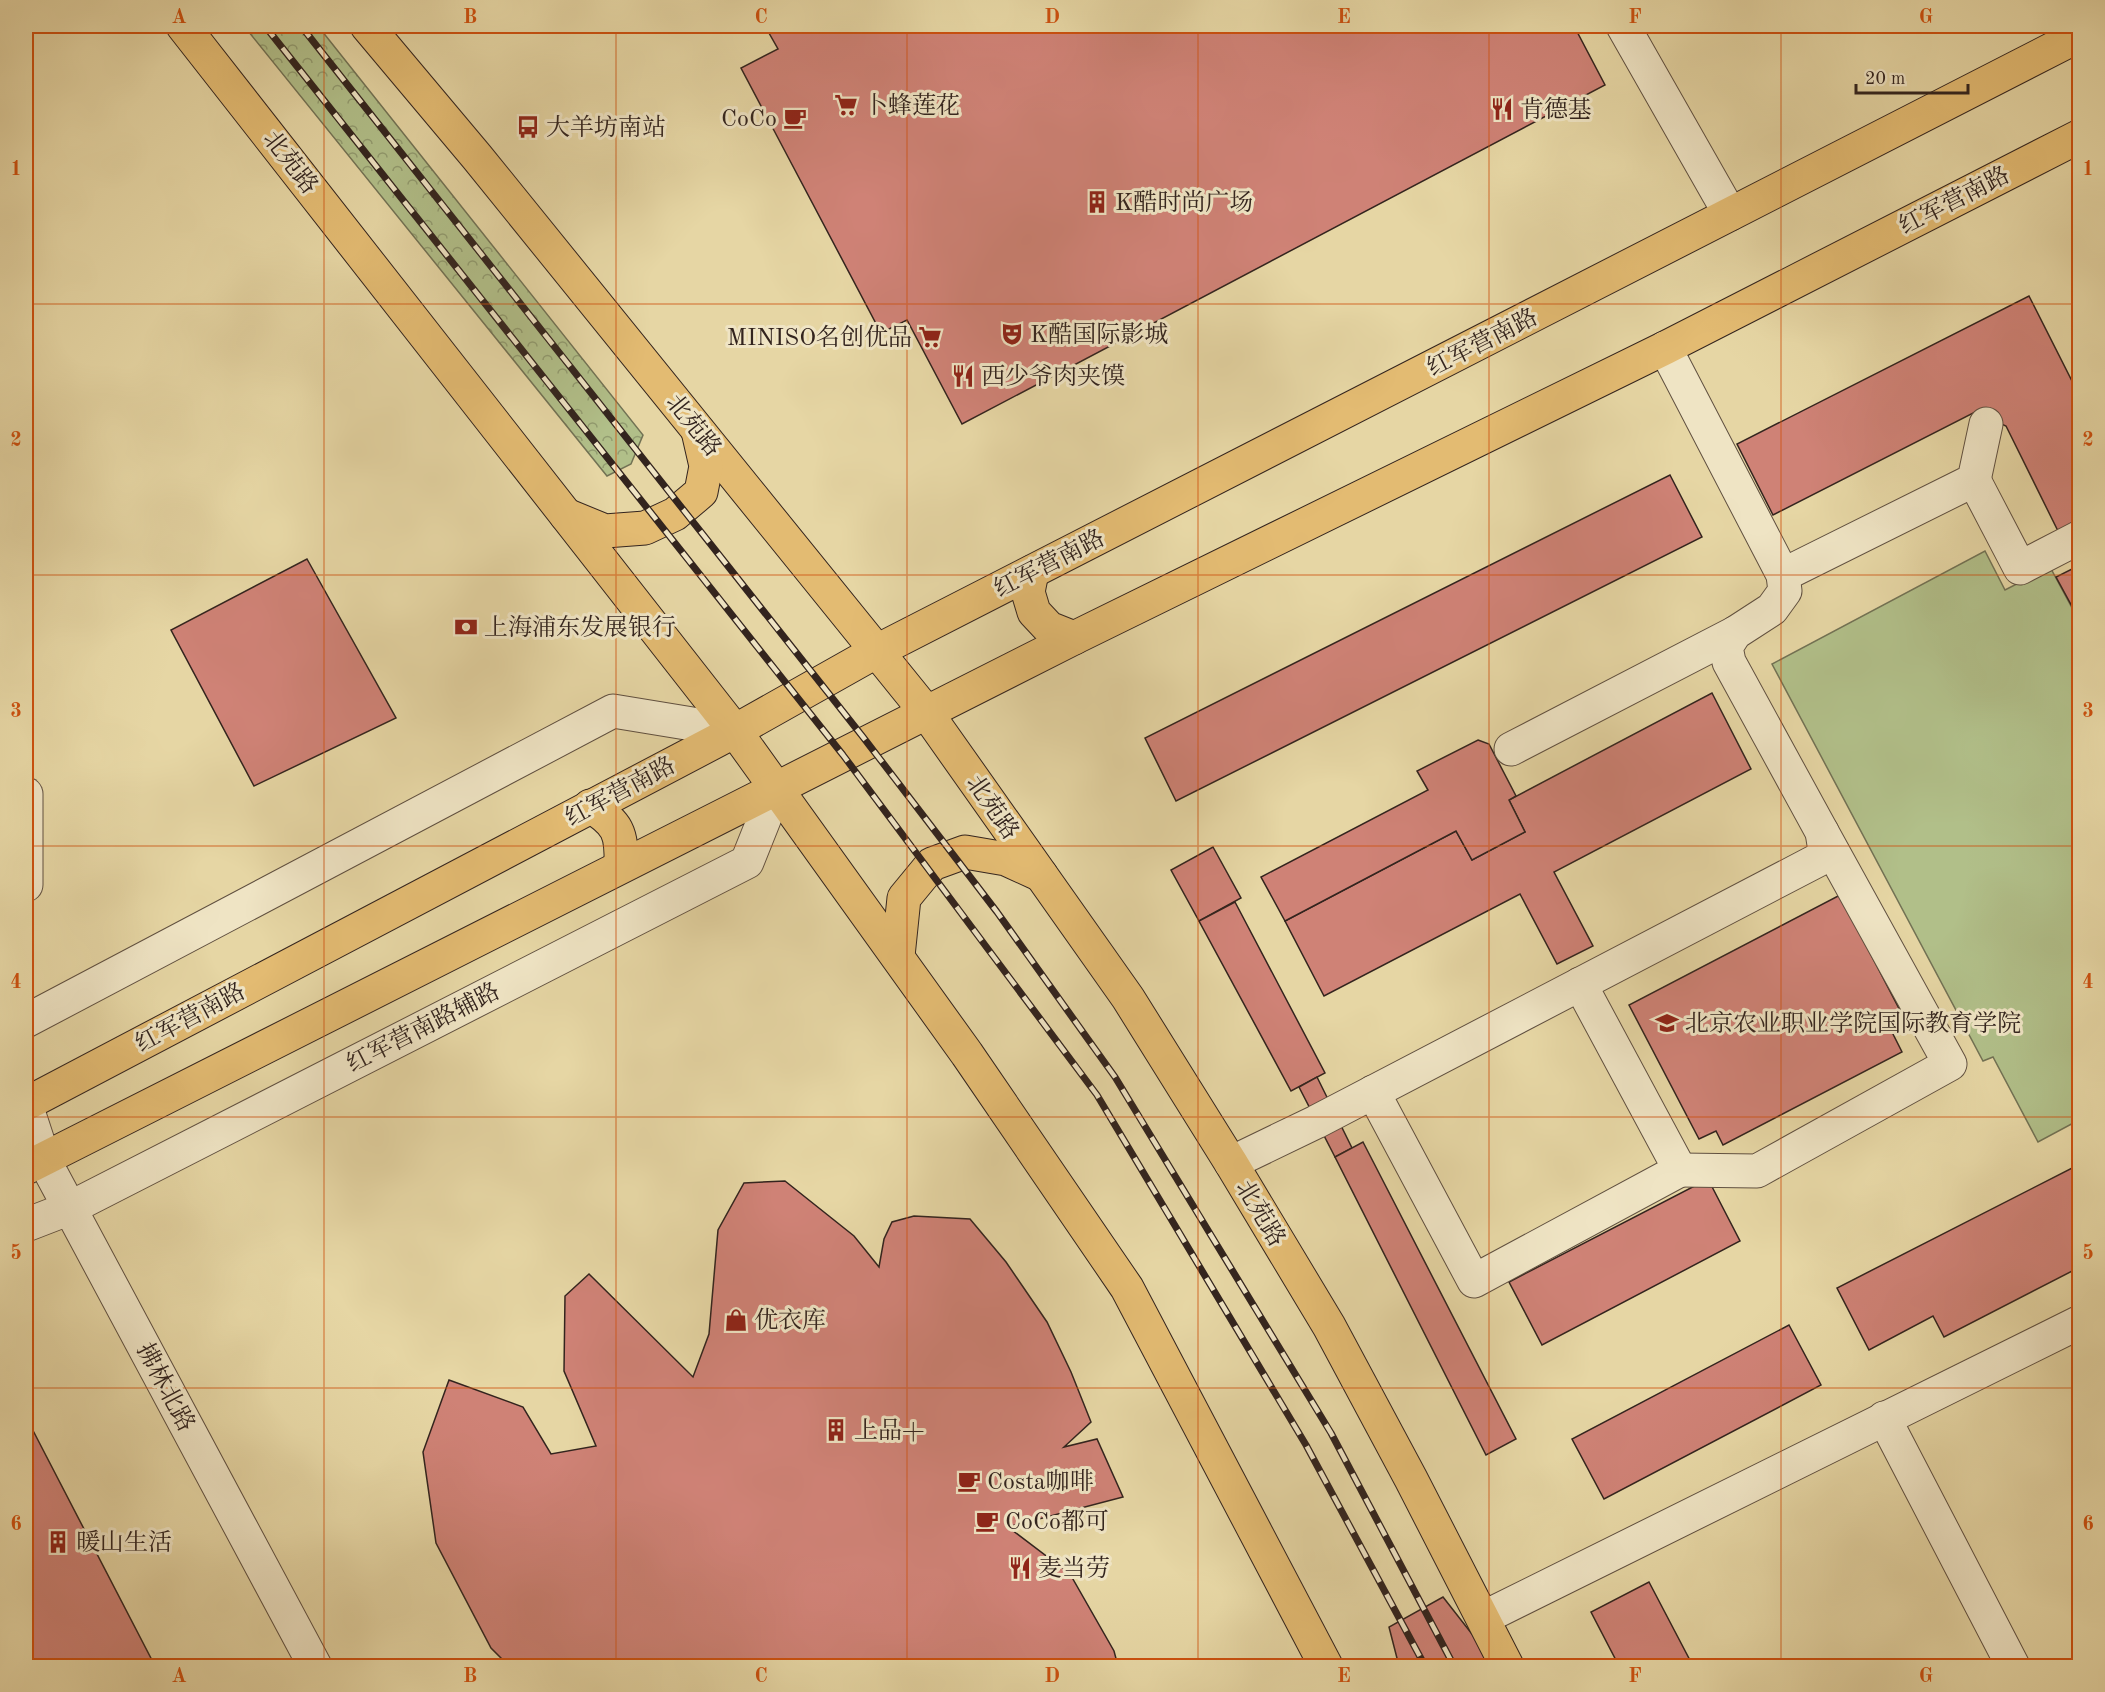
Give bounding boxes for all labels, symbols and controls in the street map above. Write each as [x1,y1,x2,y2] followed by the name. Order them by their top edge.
[171,8,187,28] text: A
[463,8,477,28] text: B
[754,8,768,28] text: C
[1044,8,1060,28] text: D
[1337,8,1351,28] text: E
[1628,8,1642,28] text: F
[1919,8,1933,28] text: G
[1856,57,1968,95] scale bar
[1865,70,1905,88] text: 20 m
[833,92,859,118] supermarket icon: 卜蜂莲花
[864,92,960,119] place label: 卜蜂莲花
[1489,96,1515,122] restaurant icon: 肯德基
[1520,96,1592,123] place label: 肯德基
[782,105,808,131] cafe icon: CoCo
[721,108,777,132] place label: CoCo
[515,114,541,140] bus stop icon: 大羊坊南站
[546,114,666,141] place label: 大羊坊南站
[258,126,323,199] street label: 北苑路
[10,160,22,180] text: 1
[2082,160,2094,180] text: 1
[1895,161,2014,240] street label: 红军营南路
[1084,189,1110,215] building icon: K酷时尚广场
[1115,189,1253,216] place label: K酷时尚广场
[1423,303,1542,382] street label: 红军营南路
[999,321,1025,347] theatre icon: K酷国际影城
[1030,321,1168,348] place label: K酷国际影城
[727,324,912,351] place label: MINISO名创优品
[917,324,943,350] supermarket icon: MINISO名创优品
[950,363,976,389] restaurant icon: 西少爷肉夹馍
[981,363,1125,390] place label: 西少爷肉夹馍
[660,389,727,462] street label: 北苑路
[10,431,22,451] text: 2
[2082,431,2094,451] text: 2
[990,524,1109,603] street label: 红军营南路
[453,614,479,640] bank icon: 上海浦东发展银行
[484,614,676,641] place label: 上海浦东发展银行
[10,702,22,722] text: 3
[2082,702,2094,722] text: 3
[561,751,680,832] street label: 红军营南路
[961,770,1024,845] street label: 北苑路
[10,973,22,993] text: 4
[2082,973,2094,993] text: 4
[131,977,250,1058] street label: 红军营南路
[342,977,504,1078] street label: 红军营南路辅路
[1654,1010,1680,1036] school or university icon: 北京农业职业学院国际教育学院
[1685,1010,2021,1037] place label: 北京农业职业学院国际教育学院
[1230,1175,1291,1251] street label: 北苑路
[10,1243,22,1264] text: 5
[2082,1243,2094,1264] text: 5
[723,1307,749,1333] shop icon: 优衣库
[754,1307,826,1334] place label: 优衣库
[131,1339,200,1436] street label: 拂林北路
[823,1417,849,1443] building icon: 上品+
[854,1418,925,1444] place label: 上品+
[956,1468,982,1494] cafe icon: Costa咖啡
[987,1468,1094,1495] place label: Costa咖啡
[974,1508,1000,1534] cafe icon: CoCo都可
[1005,1509,1109,1535] place label: CoCo都可
[10,1515,22,1535] text: 6
[2082,1515,2094,1535] text: 6
[45,1529,71,1555] building icon: 暖山生活
[76,1529,172,1556] place label: 暖山生活
[1007,1555,1033,1581] restaurant icon: 麦当劳
[1038,1555,1110,1582] place label: 麦当劳
[171,1667,187,1687] text: A
[463,1667,477,1687] text: B
[754,1667,768,1687] text: C
[1044,1667,1060,1687] text: D
[1337,1667,1351,1687] text: E
[1628,1667,1642,1687] text: F
[1919,1667,1933,1687] text: G

